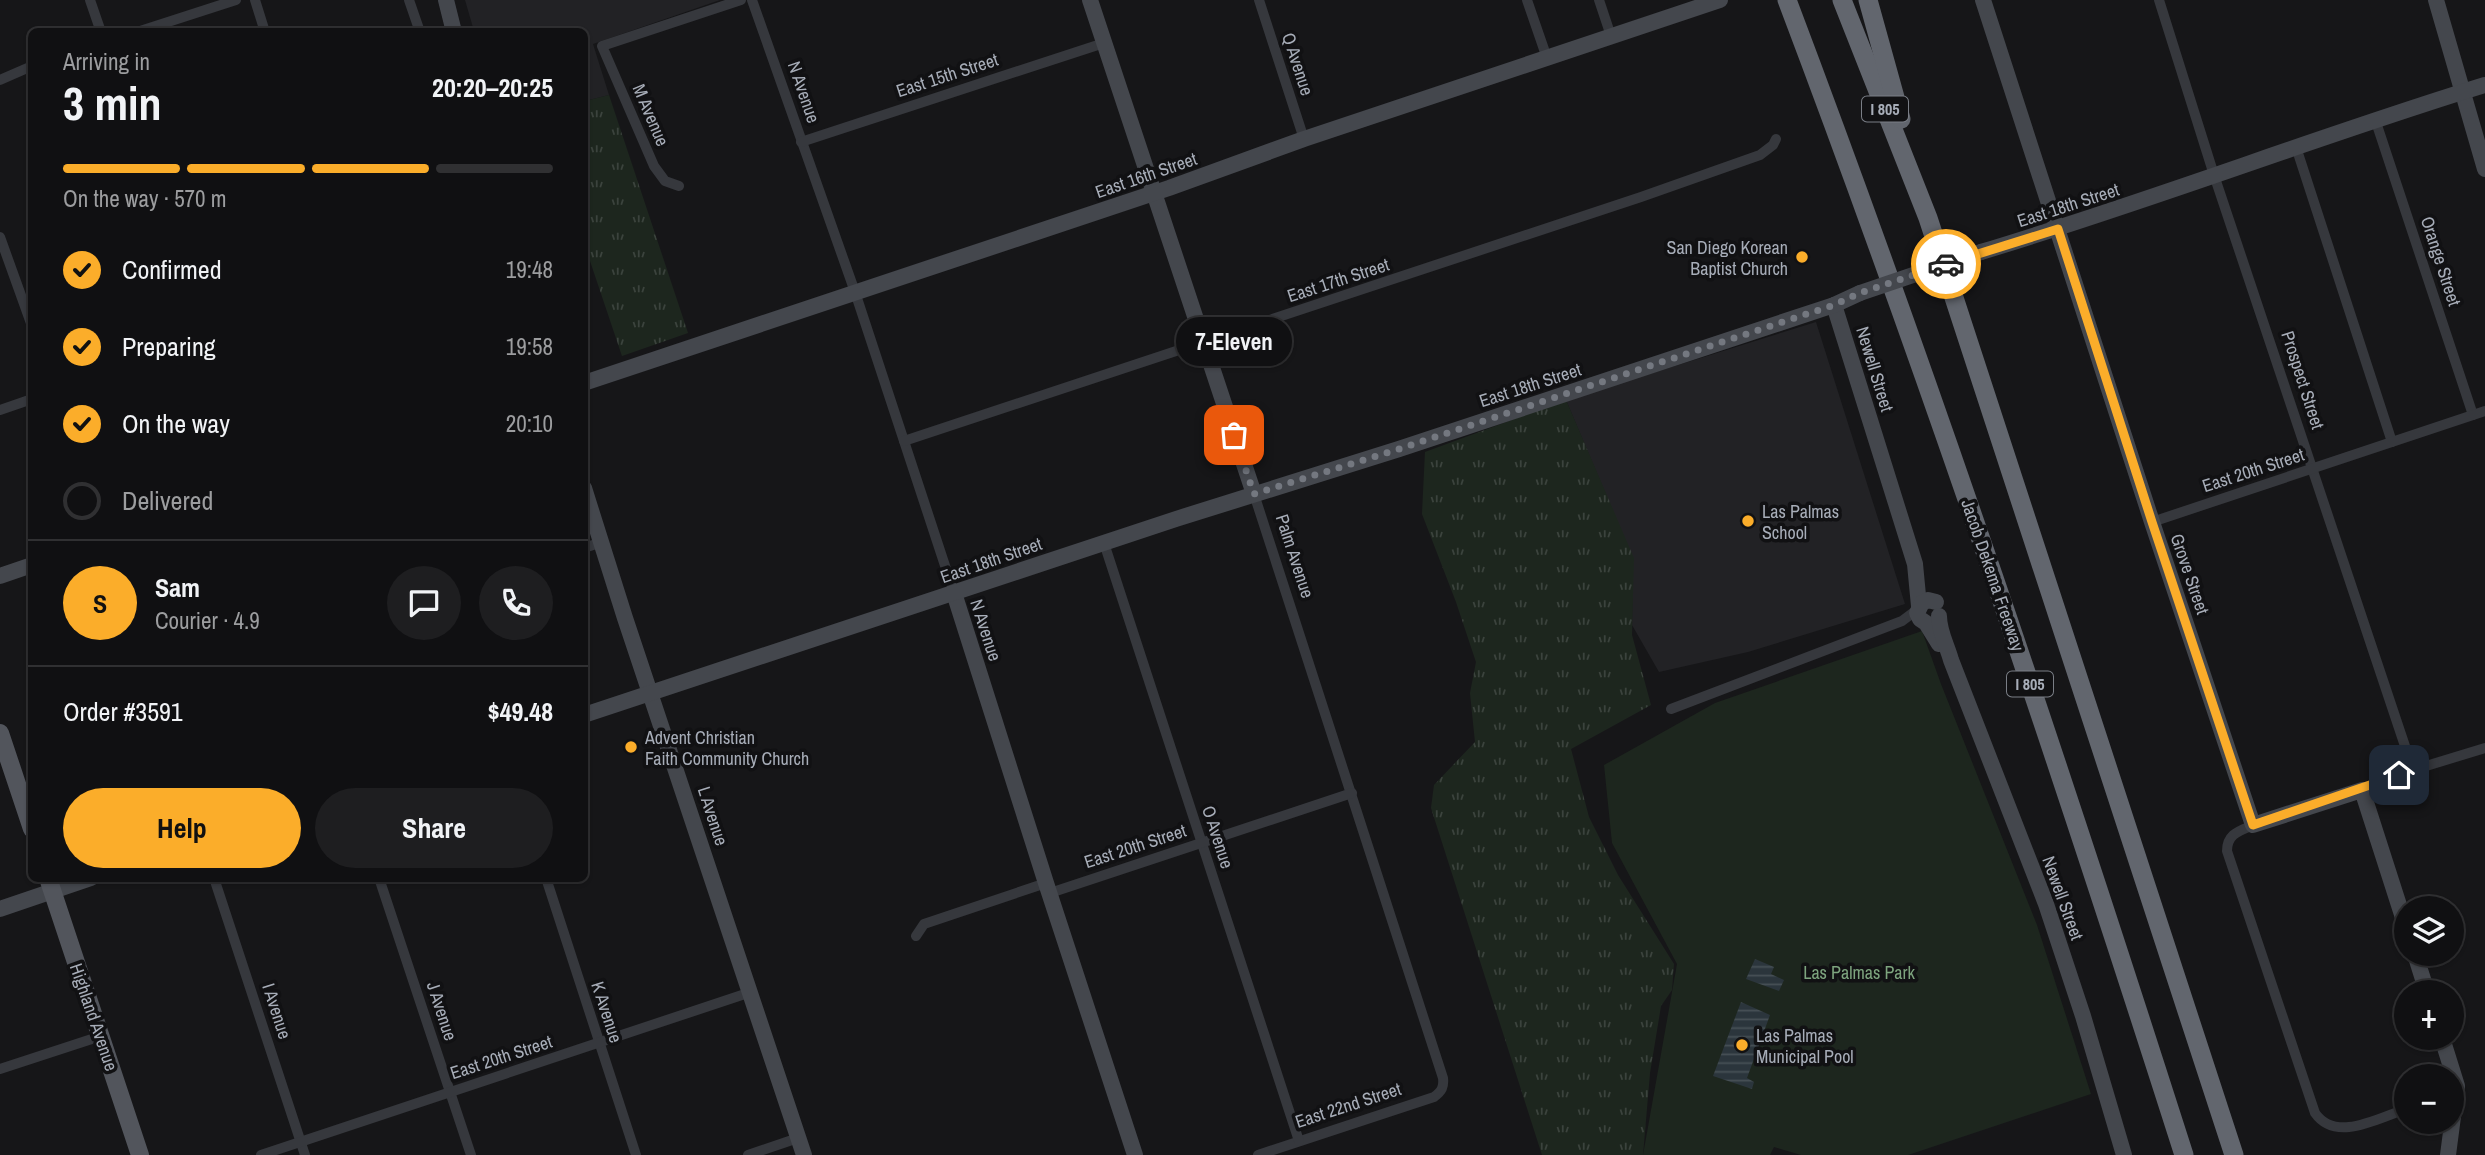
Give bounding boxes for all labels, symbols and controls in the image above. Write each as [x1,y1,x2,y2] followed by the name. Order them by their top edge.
[1276,29,1320,99] street label: Q Avenue
[63,46,150,77] text: Arriving in
[893,47,1001,103] street label: East 15th Street
[782,58,826,126] street label: N Avenue
[432,70,553,105] text: 20:20–20:25
[63,72,162,134] text: 3 min
[627,80,675,150] street label: M Avenue
[1862,96,1908,122] road number: I 805
[1092,146,1200,204] street label: East 16th Street
[2014,177,2122,233] street label: East 18th Street
[63,183,227,214] text: On the way · 570 m
[2415,213,2467,309] street label: Orange Street
[1911,229,1981,299] courier
[1667,235,1788,281] place label: San Diego Korean Baptist Church
[1927,245,1965,283] icon: car
[1794,249,1810,265] marker: San Diego Korean Baptist Church
[63,251,101,289] icon: check
[122,252,222,287] text: Confirmed
[1284,252,1392,308] street label: East 17th Street
[506,254,553,285] text: 19:48
[1176,316,1292,365] callout: 7-Eleven
[1850,323,1900,415] street label: Newell Street
[1195,326,1273,357] text: 7-Eleven
[63,328,101,366] icon: check
[2275,328,2331,432] street label: Prospect Street
[122,329,216,364] text: Preparing
[506,331,553,362] text: 19:58
[1476,357,1584,413] street label: East 18th Street
[63,405,101,443] icon: check
[1204,405,1264,465] pin
[122,406,230,441] text: On the way
[506,408,553,439] text: 20:10
[1215,416,1253,454] icon: bag
[2199,442,2307,498] street label: East 20th Street
[122,483,213,518] text: Delivered
[1955,496,2031,655] street label: Jacob Dekema Freeway
[1762,499,1839,545] place label: Las Palmas School
[1270,511,1320,601] street label: Palm Avenue
[1740,513,1756,529] marker: Las Palmas School
[2165,530,2215,618] street label: Grove Street
[937,531,1045,589] street label: East 18th Street
[387,566,461,640] button: chat
[479,566,553,640] button: phone
[155,570,200,605] text: Sam
[93,586,107,621] text: S
[964,596,1008,664] street label: N Avenue
[155,605,260,636] text: Courier · 4.9
[2007,671,2053,696] road number: I 805
[63,694,183,729] text: Order #3591
[488,694,553,729] text: $49.48
[644,725,809,771] place label: Advent Christian Faith Community Church
[623,739,639,755] marker: Advent Christian Faith Community Church
[2369,745,2429,805] pin
[2380,756,2418,794] icon: home
[692,783,734,849] street label: L Avenue
[63,788,301,868] button: Help
[315,788,553,868] button: Share
[1196,802,1240,872] street label: O Avenue
[1081,818,1189,874] street label: East 20th Street
[2036,852,2090,944] street label: Newell Street
[2394,896,2464,1134] map controls
[2394,896,2464,966] button: layers
[64,960,124,1074] street label: Highland Avenue
[1803,960,1915,985] park label: Las Palmas Park
[421,978,463,1044] street label: J Avenue
[585,978,629,1046] street label: K Avenue
[256,980,298,1042] street label: I Avenue
[2394,980,2464,1050] button: +
[1756,1023,1854,1069] place label: Las Palmas Municipal Pool
[447,1029,555,1085] street label: East 20th Street
[1734,1037,1750,1053] marker: Las Palmas Municipal Pool
[2394,1064,2464,1134] button: −
[1292,1076,1404,1134] street label: East 22nd Street

